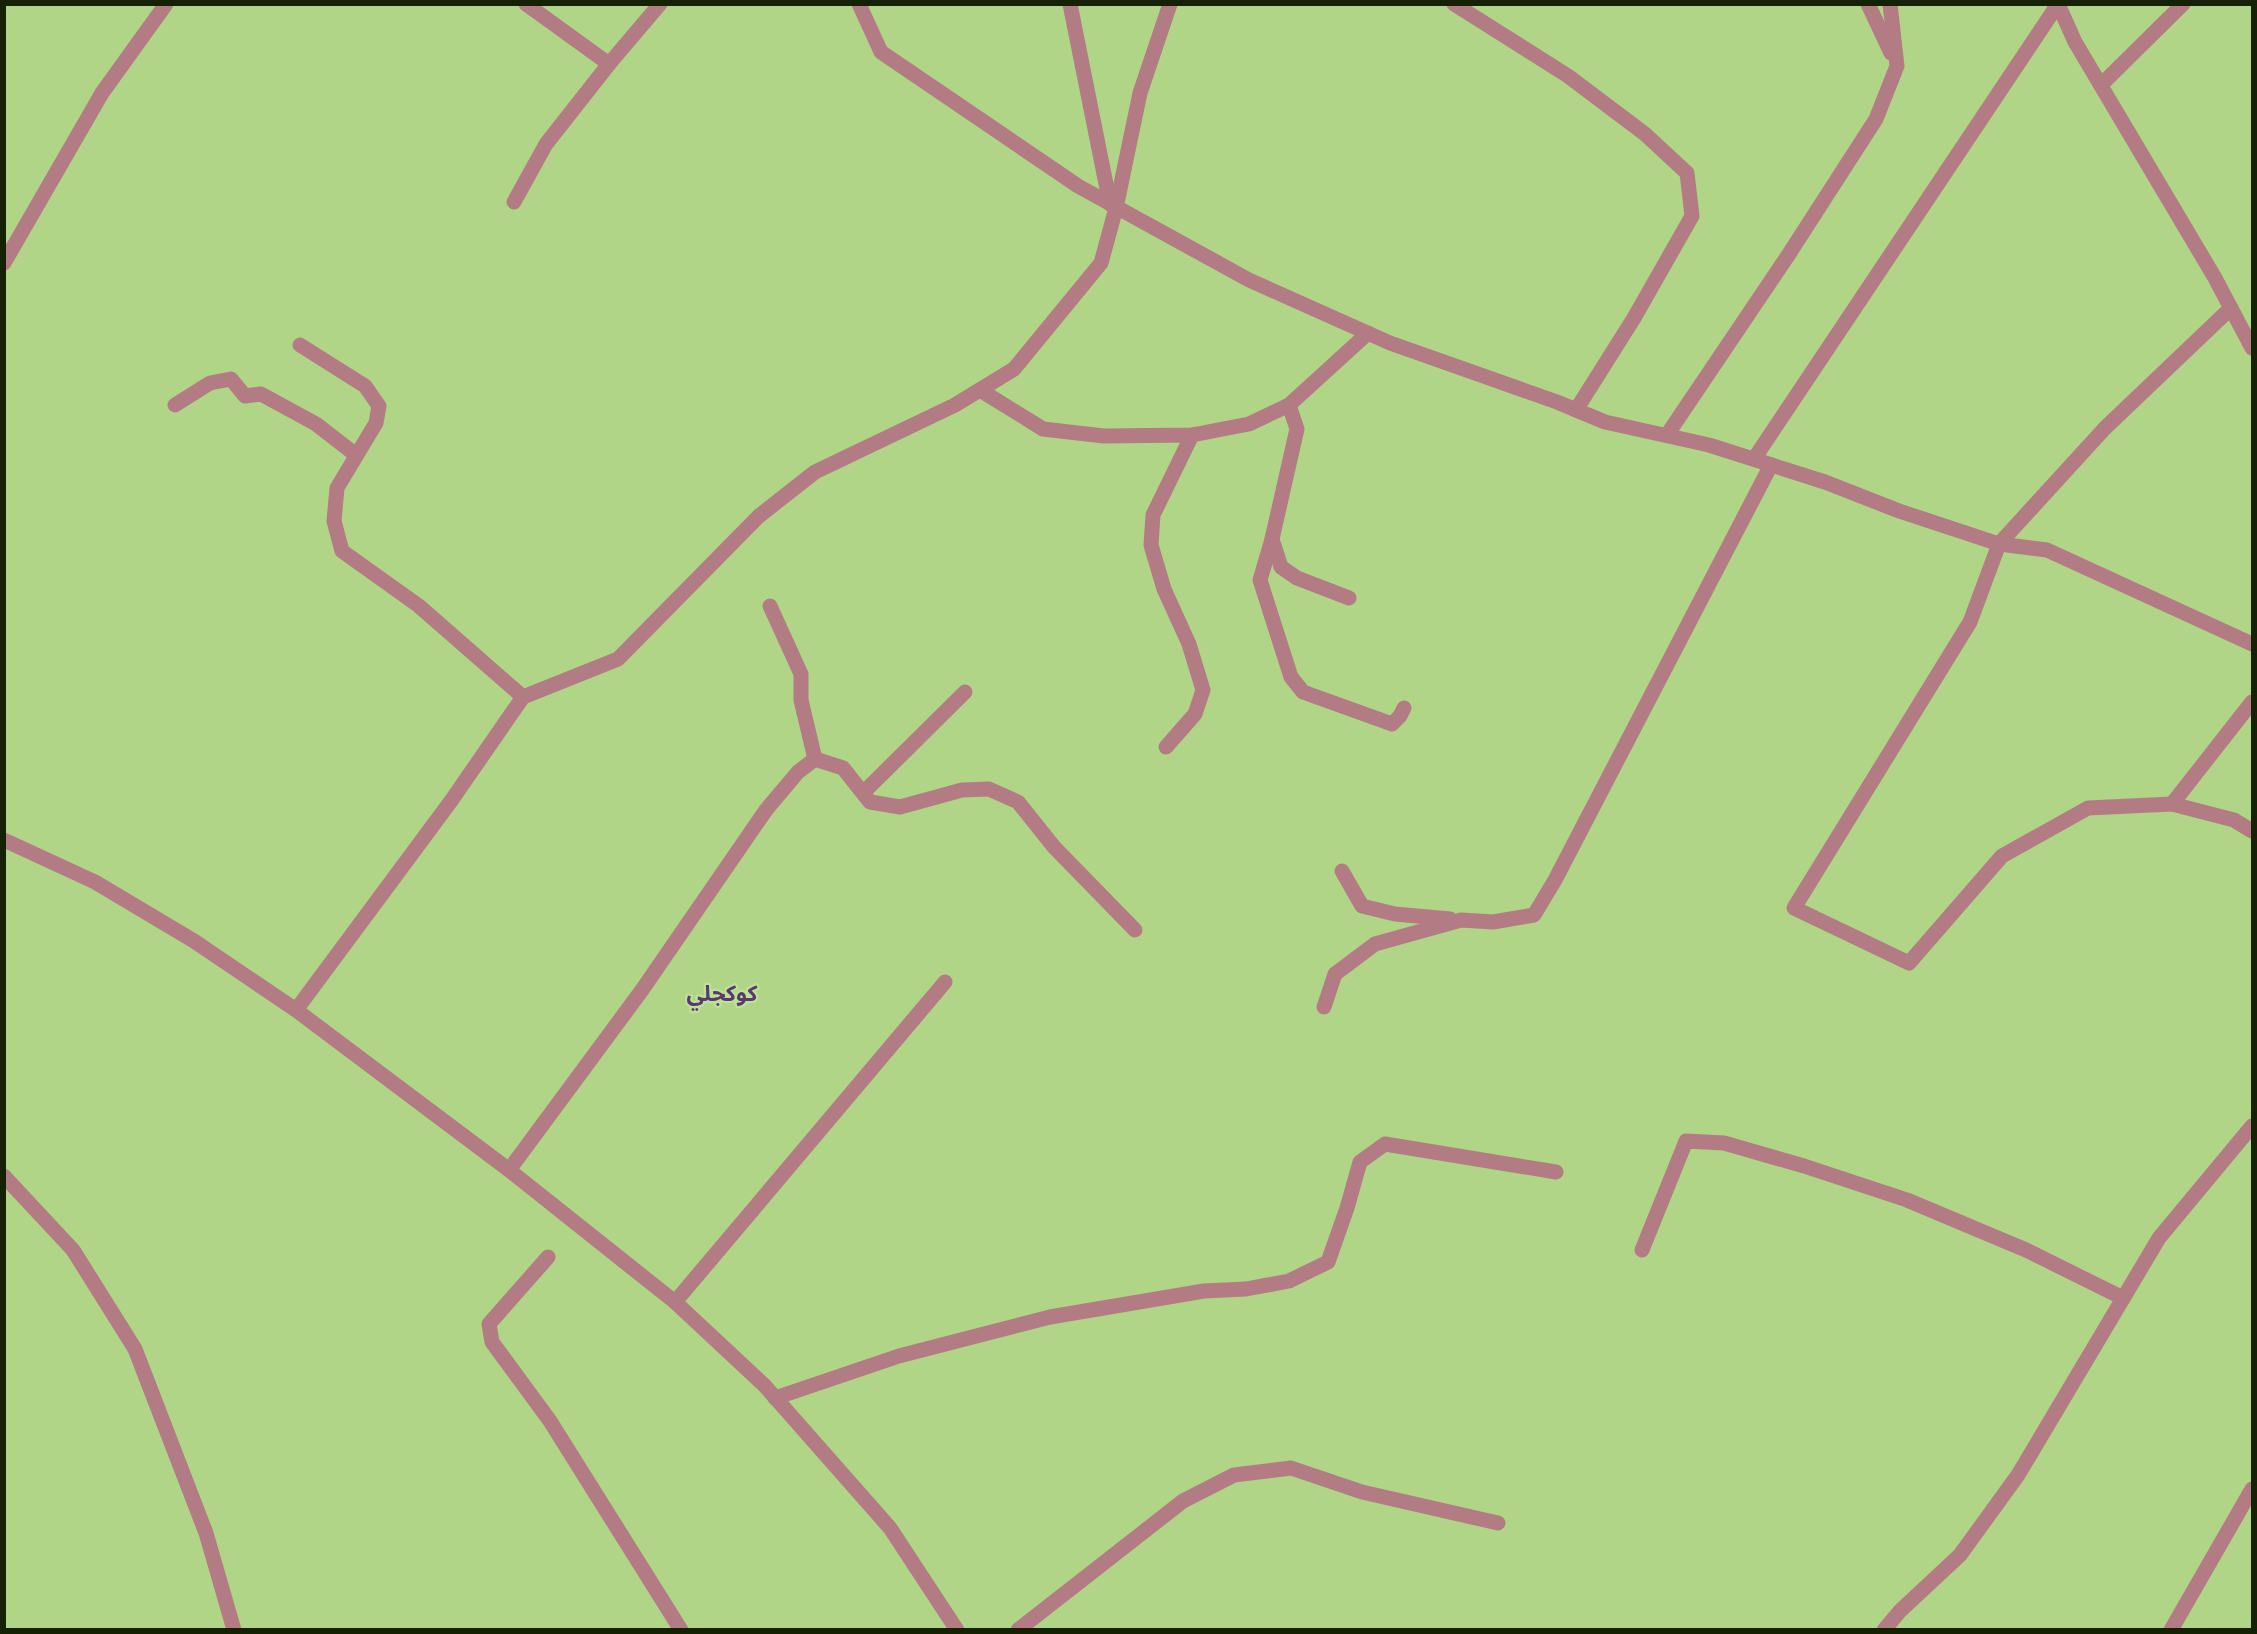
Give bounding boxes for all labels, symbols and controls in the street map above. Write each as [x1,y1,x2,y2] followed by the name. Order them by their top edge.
[686,978,759,1011] district label: كوكجلي

